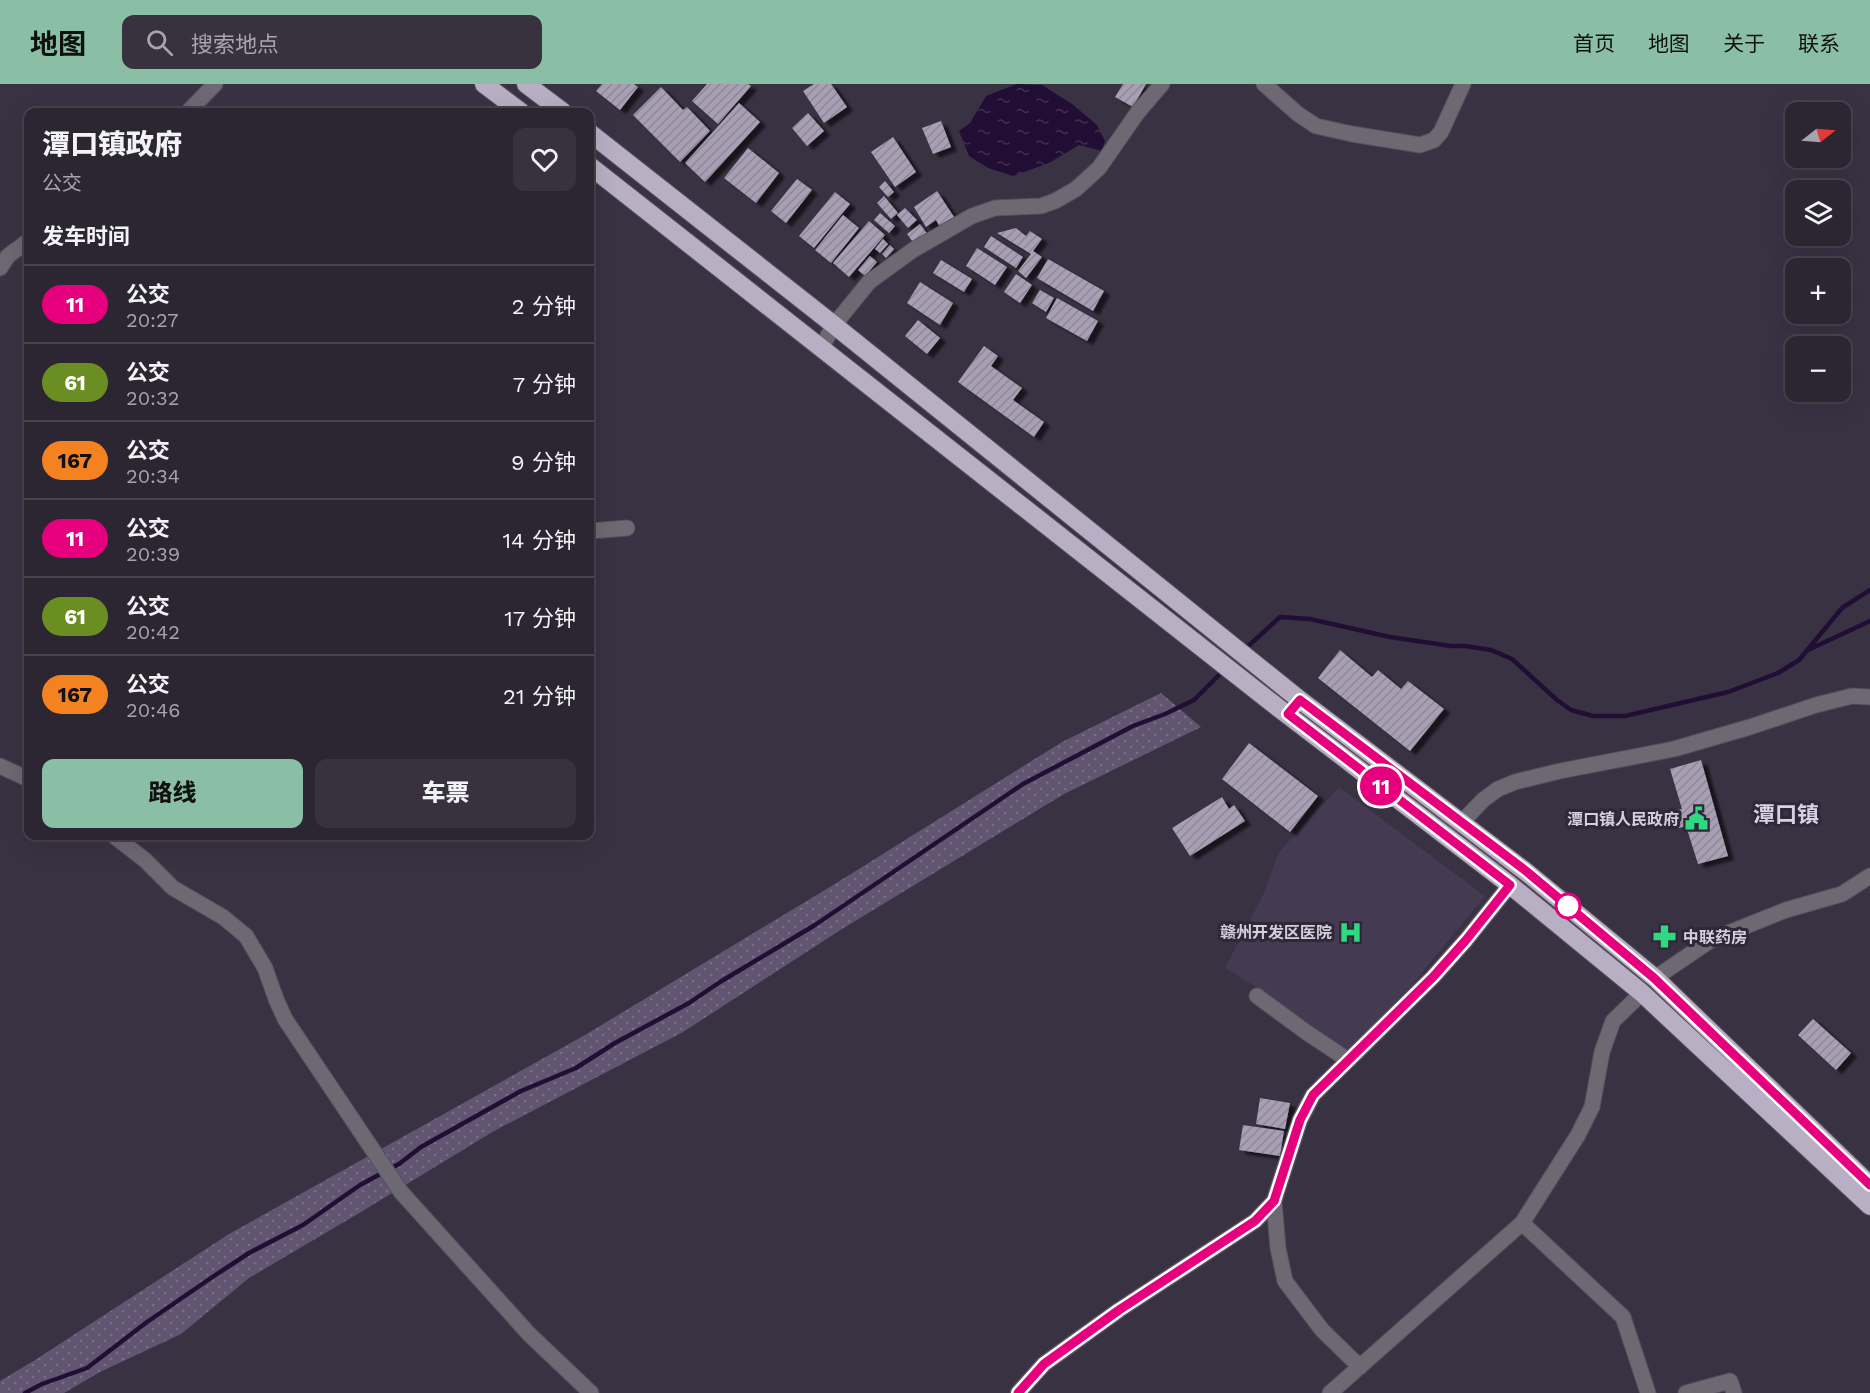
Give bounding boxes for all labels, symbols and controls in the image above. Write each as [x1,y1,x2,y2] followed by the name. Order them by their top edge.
[122,15,542,69] search box
[143,26,176,59] icon: search
[30,28,86,61] text: 地图
[1573,31,1615,56] text: 首页
[1648,31,1690,56] text: 地图
[1723,31,1765,56] text: 关于
[1798,31,1840,56] text: 联系
[191,32,279,57] text: 搜索地点
[1785,102,1851,168] north arrow
[1785,102,1851,402] map controls
[42,128,182,161] text: 潭口镇政府
[513,128,576,191] button: heart
[42,171,82,195] text: 公交
[1785,180,1851,246] button: layers
[42,224,130,249] text: 发车时间
[1785,258,1851,324] button: +
[126,282,170,307] text: 公交
[66,292,84,317] text: 11
[512,294,576,319] text: 2 分钟
[126,308,179,332] text: 20:27
[1785,336,1851,402] button: −
[126,360,170,385] text: 公交
[64,370,86,395] text: 61
[513,372,576,397] text: 7 分钟
[126,386,179,410] text: 20:32
[126,438,170,463] text: 公交
[58,448,92,473] text: 167
[511,450,576,475] text: 9 分钟
[126,464,180,488] text: 20:34
[126,516,170,541] text: 公交
[66,526,84,551] text: 11
[502,528,576,553] text: 14 分钟
[126,542,180,566] text: 20:39
[126,594,170,619] text: 公交
[64,604,86,629] text: 61
[504,606,576,631] text: 17 分钟
[126,620,180,644] text: 20:42
[126,672,170,697] text: 公交
[58,682,92,707] text: 167
[503,684,576,709] text: 21 分钟
[126,698,180,722] text: 20:46
[42,759,303,828] button: 路线
[315,759,576,828] button: 车票
[1354,766,1408,806] line badge: 11
[1372,774,1390,799] text: 11
[1753,802,1819,827] district label: 潭口镇
[1684,806,1710,832] public building icon: 潭口镇人民政府
[1567,810,1679,829] place label: 潭口镇人民政府
[1555,893,1581,919] unlabelled marker
[1337,919,1363,945] hospital icon: 赣州开发区医院
[1220,923,1332,942] place label: 赣州开发区医院
[1652,924,1678,950] pharmacy icon: 中联药房
[1683,928,1747,947] place label: 中联药房

